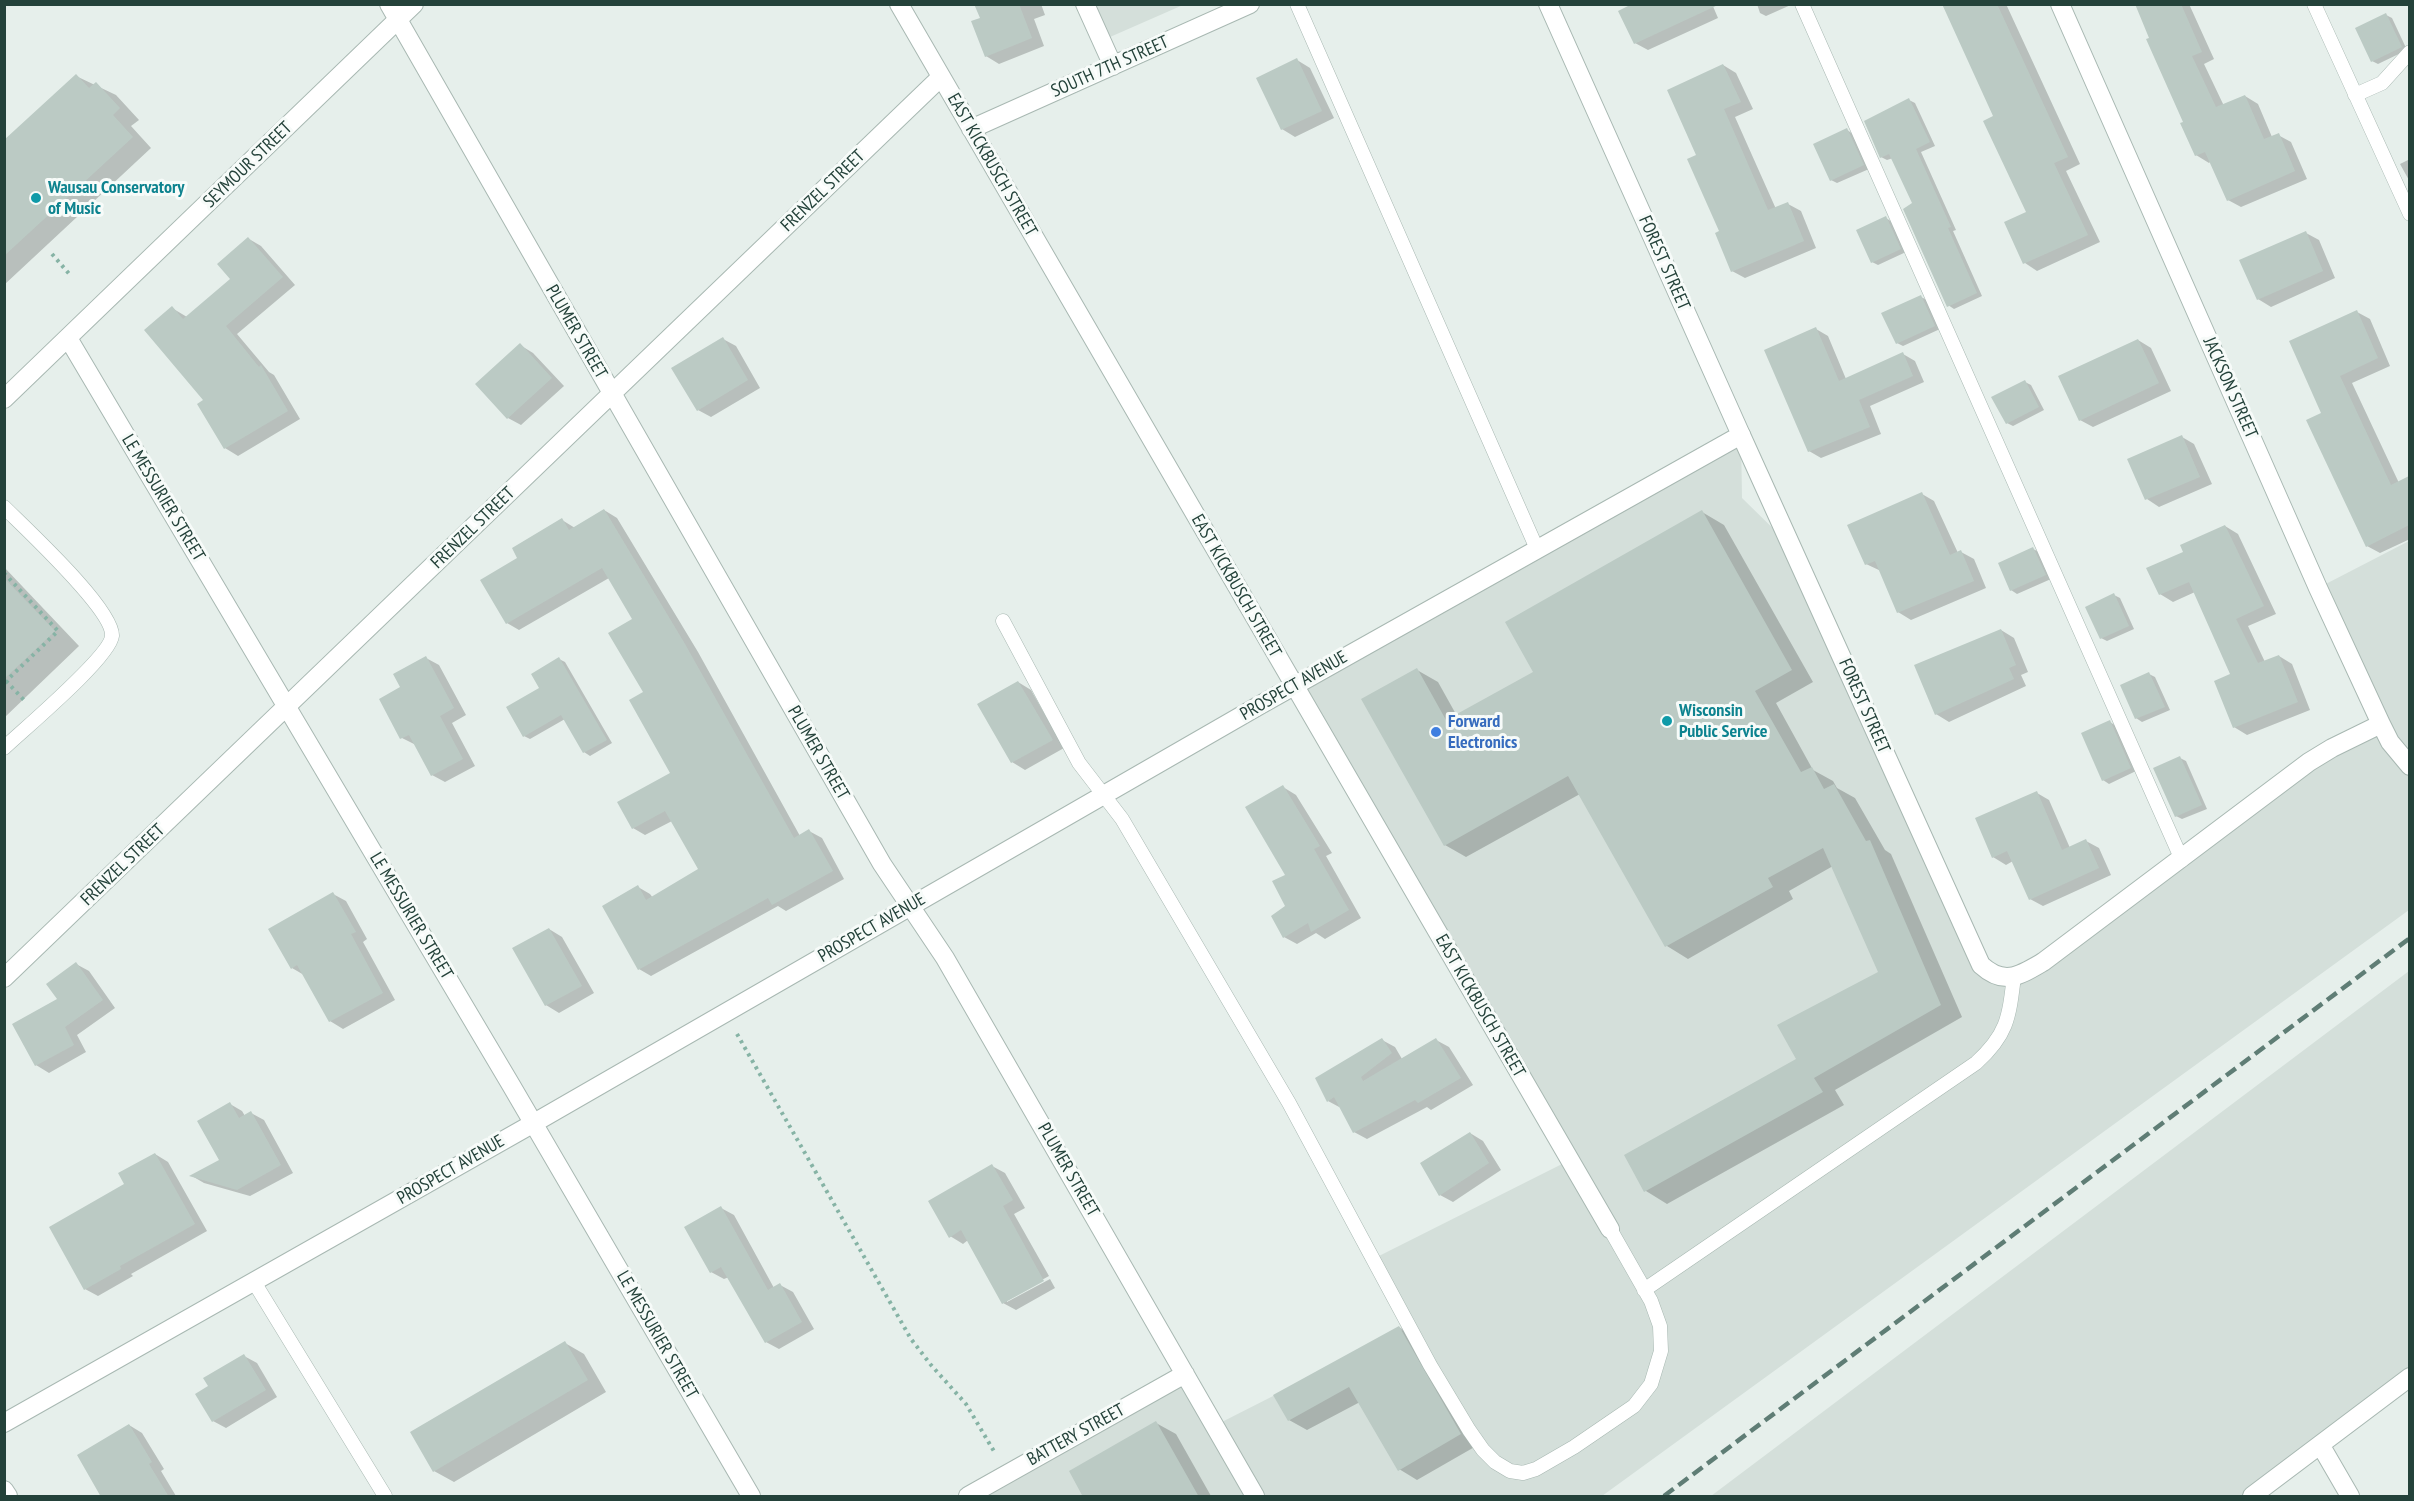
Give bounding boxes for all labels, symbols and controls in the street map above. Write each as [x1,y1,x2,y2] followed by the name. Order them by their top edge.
[1048,32,1172,102] street label: SOUTH 7TH STREET
[942,90,1042,240] street label: EAST KICKBUSCH STREET
[199,117,297,213] street label: SEYMOUR STREET
[777,146,869,236] street label: FRENZEL STREET
[48,177,184,219] place label: Wausau Conservatory of Music
[29,191,43,205] marker: Wausau Conservatory of Music
[1634,212,1694,314] street label: FOREST STREET
[541,281,611,383] street label: PLUMER STREET
[2198,334,2262,442] street label: JACKSON STREET
[117,431,209,565] street label: LE MESSURIER STREET
[427,483,519,573] street label: FRENZEL STREET
[1186,511,1286,661] street label: EAST KICKBUSCH STREET
[1237,647,1351,725] street label: PROSPECT AVENUE
[1834,655,1894,757] street label: FOREST STREET
[1679,700,1767,742] place label: Wisconsin Public Service
[783,702,853,804] street label: PLUMER STREET
[1448,711,1517,754] place label: Forward Electronics
[1660,714,1674,728] marker: Wisconsin Public Service
[1429,725,1443,739] marker: Forward Electronics
[77,820,169,910] street label: FRENZEL STREET
[365,849,457,983] street label: LE MESSURIER STREET
[815,889,929,967] street label: PROSPECT AVENUE
[1430,931,1530,1081] street label: EAST KICKBUSCH STREET
[1033,1119,1103,1221] street label: PLUMER STREET
[394,1131,508,1209] street label: PROSPECT AVENUE
[612,1267,702,1403] street label: LE MESSURIER STREET
[1024,1399,1128,1471] street label: BATTERY STREET

